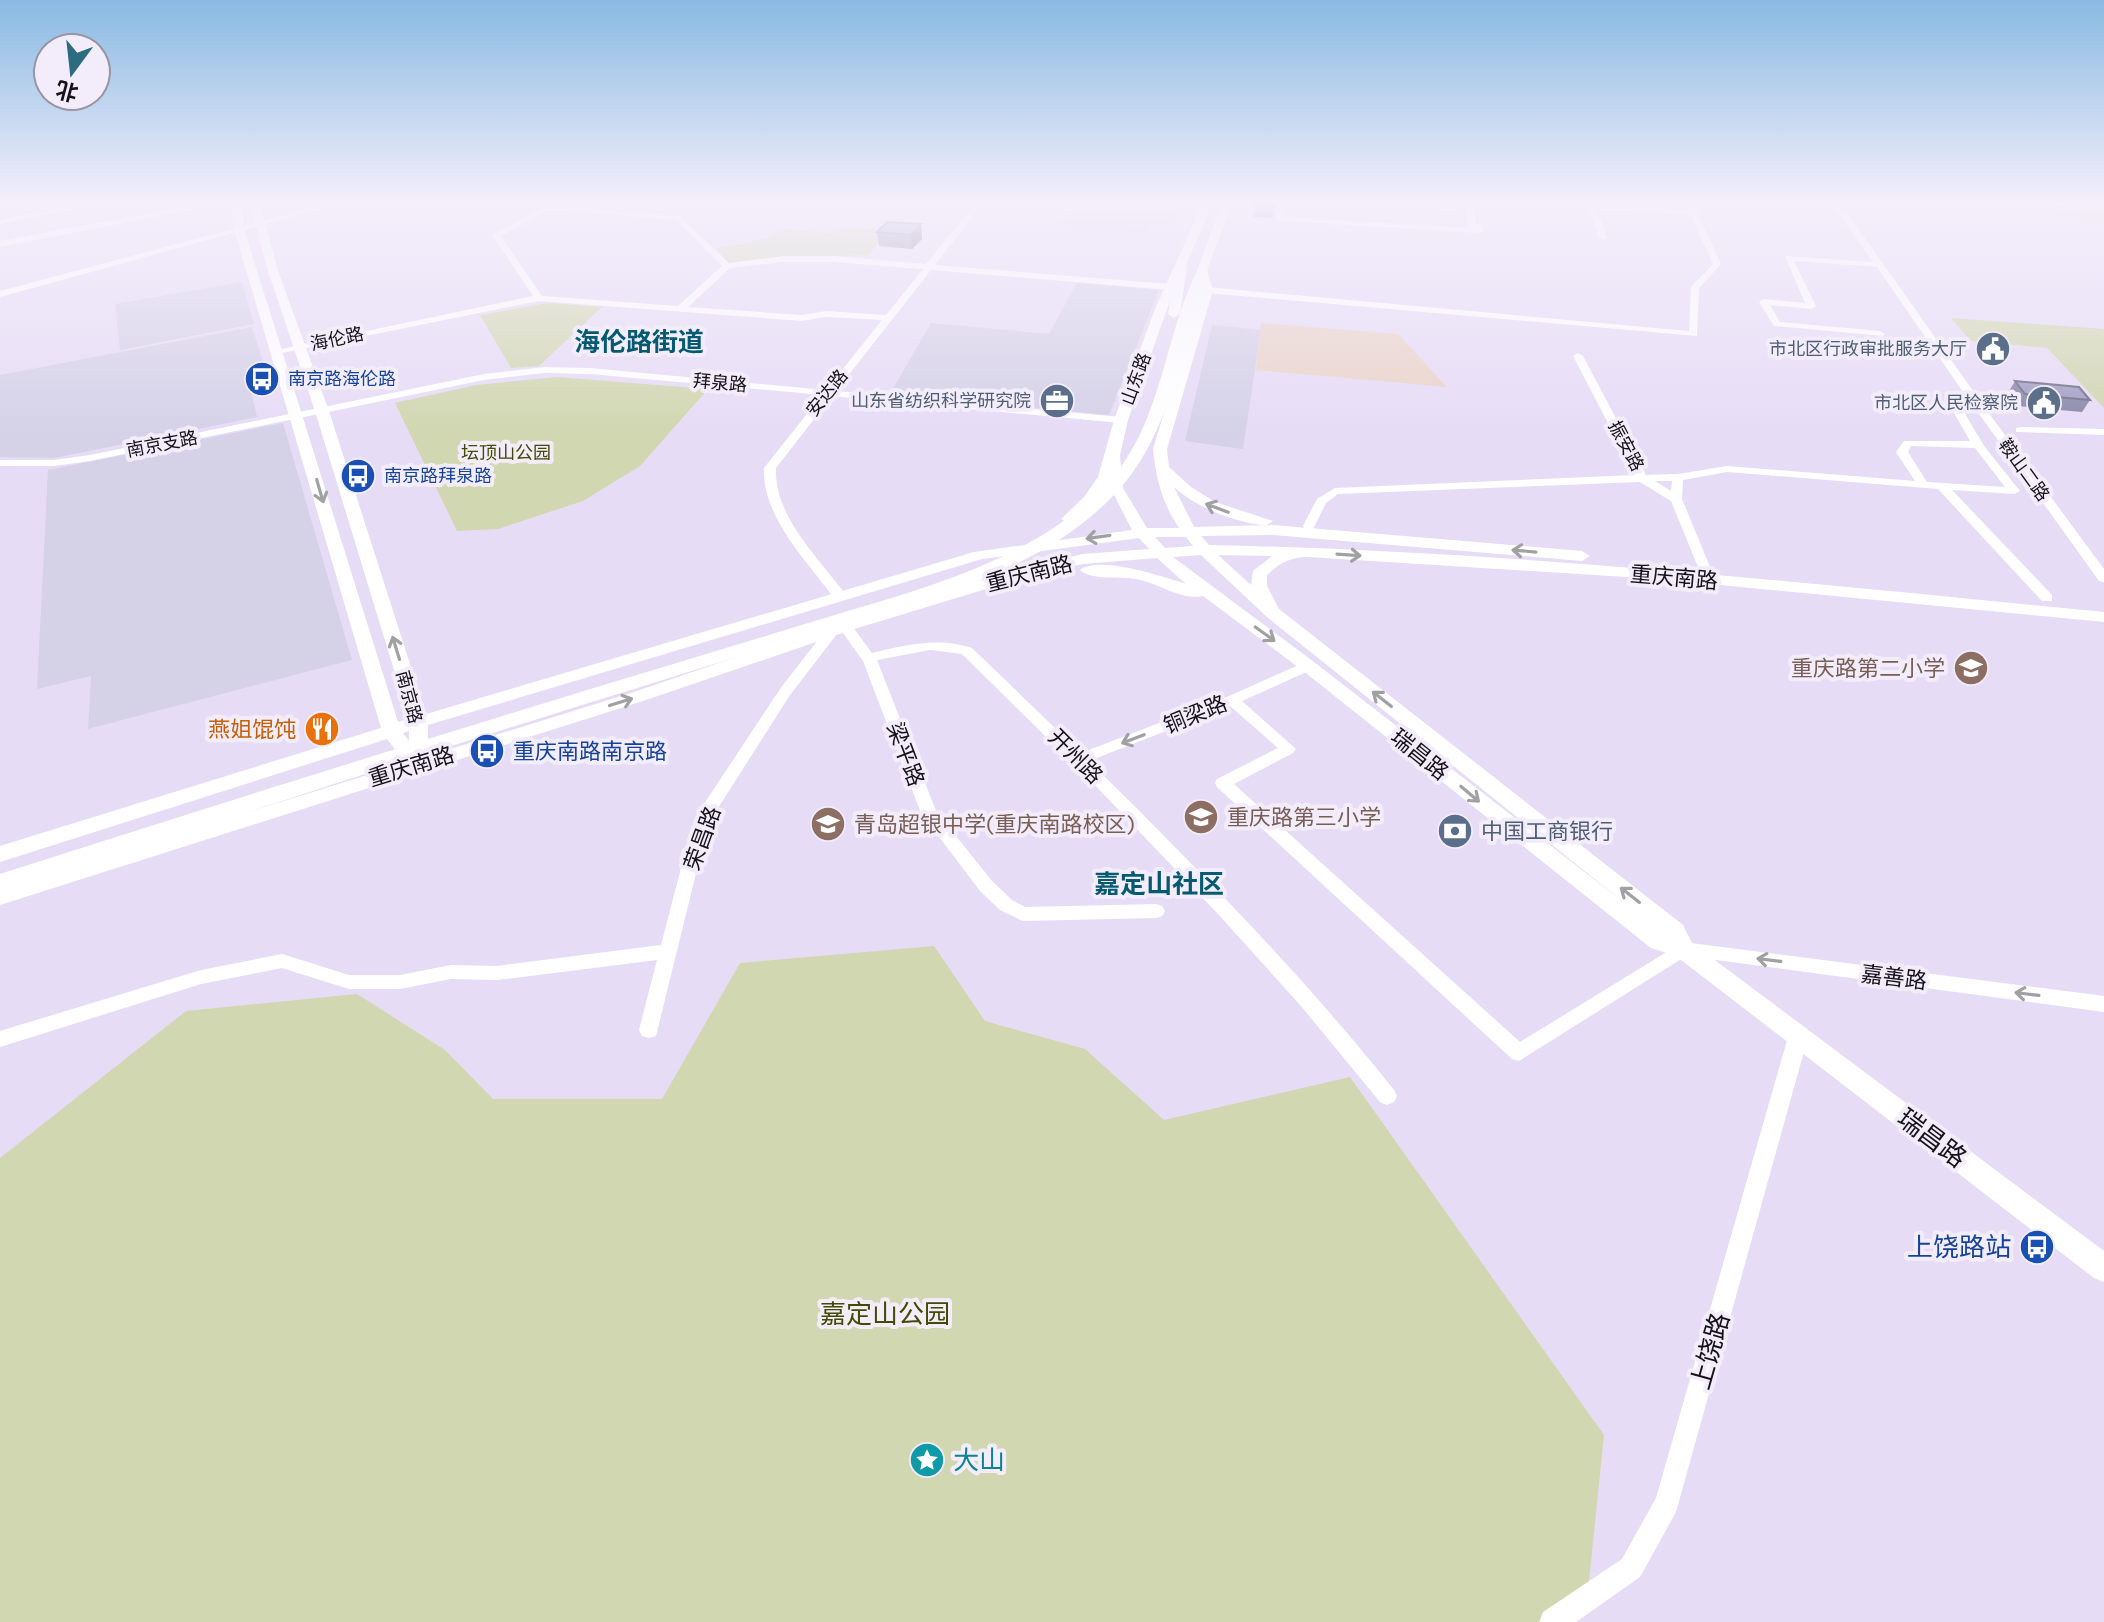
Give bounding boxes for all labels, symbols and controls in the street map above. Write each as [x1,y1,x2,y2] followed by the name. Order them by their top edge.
[32,32,112,112] north arrow
[53,76,81,108] text: 北
[308,322,365,354] street label: 海伦路
[574,325,704,356] district label: 海伦路街道
[1974,330,2012,368] public building icon: 市北区行政审批服务大厅
[1769,337,1967,359] place label: 市北区行政审批服务大厅
[1115,350,1155,408] street label: 山东路
[243,360,281,398] bus stop icon: 南京路海伦路
[801,364,852,420] street label: 安达路
[288,367,396,389] place label: 南京路海伦路
[692,369,748,395] street label: 拜泉路
[1038,382,1076,420] office icon: 山东省纺织科学研究院
[2025,384,2063,422] public building icon: 市北区人民检察院
[851,389,1031,411] place label: 山东省纺织科学研究院
[1874,391,2018,413] place label: 市北区人民检察院
[1604,417,1649,475] street label: 振安路
[124,425,199,461] street label: 南京支路
[1995,434,2055,505] street label: 鞍山二路
[461,441,551,463] park label: 坛顶山公园
[339,457,377,495] bus stop icon: 南京路拜泉路
[384,464,492,486] place label: 南京路拜泉路
[313,478,328,504] one-way arrow
[1205,500,1230,514] one-way arrow
[1085,530,1111,545] one-way arrow
[1511,543,1538,558] one-way arrow
[1335,548,1362,563] one-way arrow
[983,549,1075,596] street label: 重庆南路
[1629,559,1719,594] street label: 重庆南路
[1253,626,1275,643] one-way arrow
[388,635,403,661] one-way arrow
[1952,649,1990,687] school or university icon: 重庆路第二小学
[1791,654,1945,681] place label: 重庆路第二小学
[392,668,428,726] street label: 南京路
[1159,689,1230,738] street label: 铜梁路
[1372,691,1393,708] one-way arrow
[607,694,633,709] one-way arrow
[303,710,341,748] restaurant icon: 燕姐馄饨
[208,715,296,742] place label: 燕姐馄饨
[882,718,931,789] street label: 梁平路
[1386,722,1454,785] street label: 瑞昌路
[1043,723,1109,789] street label: 开州路
[468,732,506,770] bus stop icon: 重庆南路南京路
[1121,733,1146,747] one-way arrow
[513,737,667,764] place label: 重庆南路南京路
[365,740,457,791] street label: 重庆南路
[1459,785,1480,803] one-way arrow
[1182,798,1220,836] school or university icon: 重庆路第三小学
[678,802,726,873] street label: 荣昌路
[1227,803,1381,830] place label: 重庆路第三小学
[809,805,847,843] school or university icon: 青岛超银中学(重庆南路校区)
[854,810,1135,837] place label: 青岛超银中学(重庆南路校区)
[1436,812,1474,850] bank icon: 中国工商银行
[1481,817,1613,844] place label: 中国工商银行
[1094,867,1224,898] district label: 嘉定山社区
[1620,887,1641,904] one-way arrow
[1756,953,1783,968] one-way arrow
[1860,959,1928,994] street label: 嘉善路
[2015,986,2040,1001] one-way arrow
[1892,1101,1973,1173] street label: 瑞昌路
[2018,1228,2056,1266] bus stop icon: 上饶路站
[1907,1230,2011,1261] place label: 上饶路站
[820,1297,950,1328] park label: 嘉定山公园
[1683,1309,1734,1392] street label: 上饶路
[908,1441,946,1479] place icon: 大山
[953,1443,1005,1474] place label: 大山

